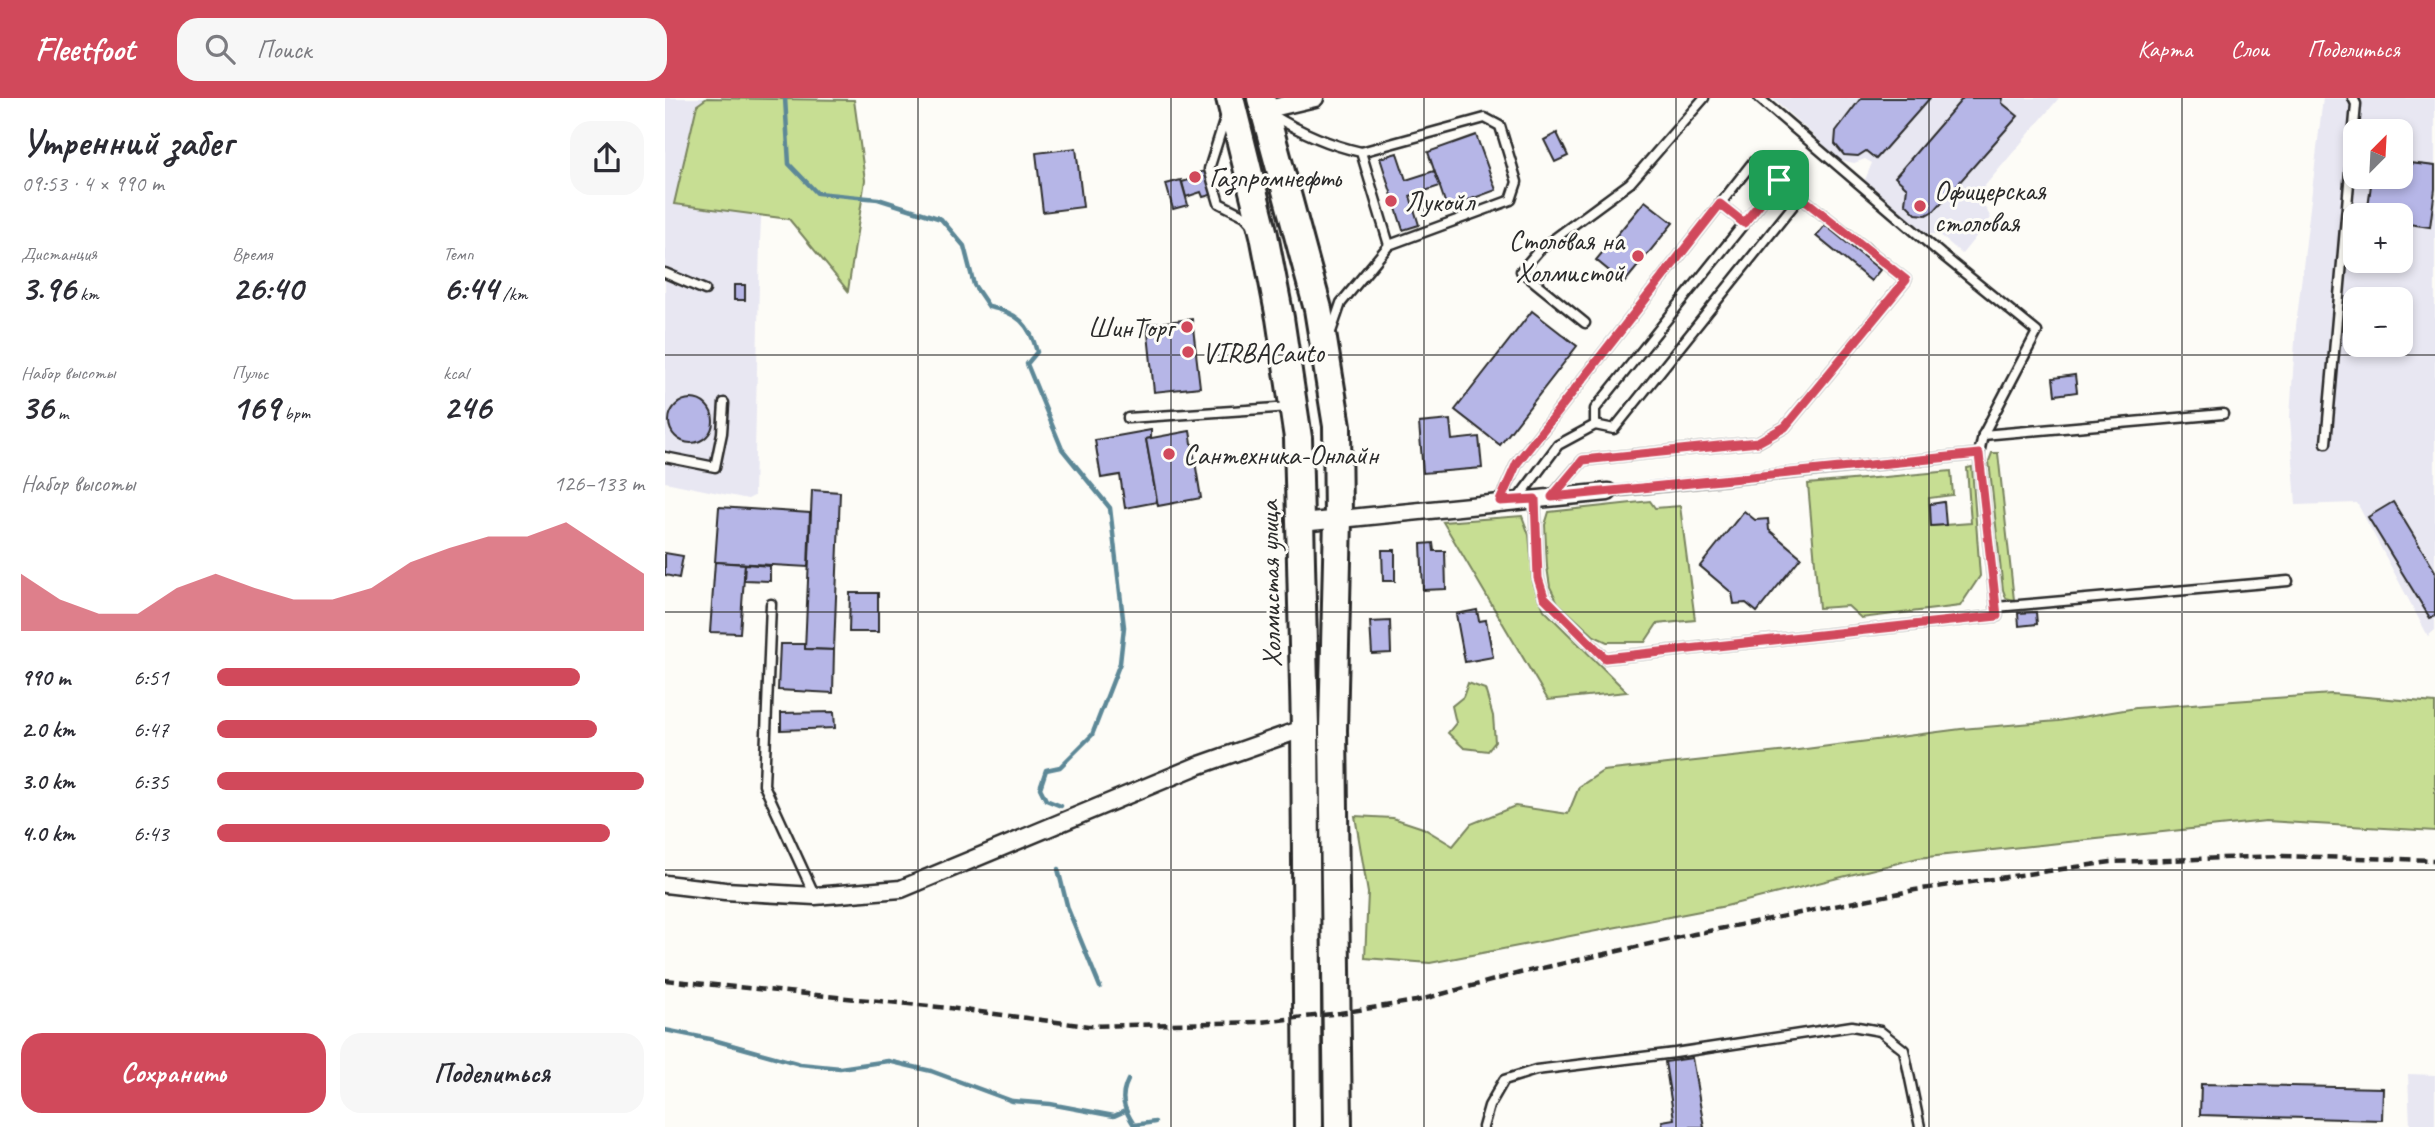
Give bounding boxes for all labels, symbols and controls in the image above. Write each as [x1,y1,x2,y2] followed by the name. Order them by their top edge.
[177,18,667,81] search box
[35,28,135,70] text: Fleetfoot
[201,30,239,68] icon: search
[257,33,312,66] text: Поиск
[2138,34,2192,64] text: Карта
[2230,34,2269,64] text: Слои
[2307,34,2400,64] text: Поделиться
[21,119,233,166] text: Утренний забег
[2343,119,2413,189] north arrow
[2343,119,2413,357] map controls
[570,121,644,195] button: share
[1749,150,1809,210] pin
[1209,160,1343,196] place label: Газпромнефть
[1760,161,1798,199] icon: arrive
[21,169,164,198] text: 09:53 · 4 × 990 m
[1187,169,1203,185] marker: Газпромнефть
[1934,173,2046,240] place label: Офицерская столовая
[1405,184,1476,219] place label: Лукойл
[1383,193,1399,209] marker: Лукойл
[1912,198,1928,214] marker: Офицерская столовая
[2343,203,2413,273] button: +
[1509,223,1626,290] place label: Столовая на Холмистой
[21,242,97,266] text: Дистанция
[232,242,272,266] text: Время
[443,242,474,266] text: Темп
[1630,248,1646,264] marker: Столовая на Холмистой
[21,266,76,311] text: 3.96
[232,266,303,311] text: 26:40
[443,266,498,311] text: 6:44
[76,282,99,306] text: km
[498,282,527,306] text: /km
[2343,287,2413,357] button: −
[1088,310,1177,345] place label: ШинТорг
[1179,319,1195,335] marker: ШинТорг
[1202,335,1326,370] place label: VIRBACauto
[1180,344,1196,360] marker: VIRBACauto
[21,361,115,385] text: Набор высоты
[232,361,269,385] text: Пульс
[443,361,468,385] text: kcal
[21,385,53,430] text: 36
[232,385,280,430] text: 169
[443,385,491,430] text: 246
[53,401,69,425] text: m
[280,401,310,425] text: bpm
[1183,437,1380,472] place label: Сантехника-Онлайн
[1161,446,1177,462] marker: Сантехника-Онлайн
[21,469,135,498] text: Набор высоты
[553,469,644,498] text: 126–133 m
[1251,499,1289,668] street label: Холмистая улица
[21,663,70,692] text: 990 m
[133,663,169,692] text: 6:51
[21,715,75,744] text: 2.0 km
[133,715,169,744] text: 6:47
[21,767,75,796] text: 3.0 km
[133,767,169,796] text: 6:35
[21,819,75,848] text: 4.0 km
[133,819,169,848] text: 6:43
[21,1033,326,1113] button: Сохранить
[340,1033,644,1113] button: Поделиться

